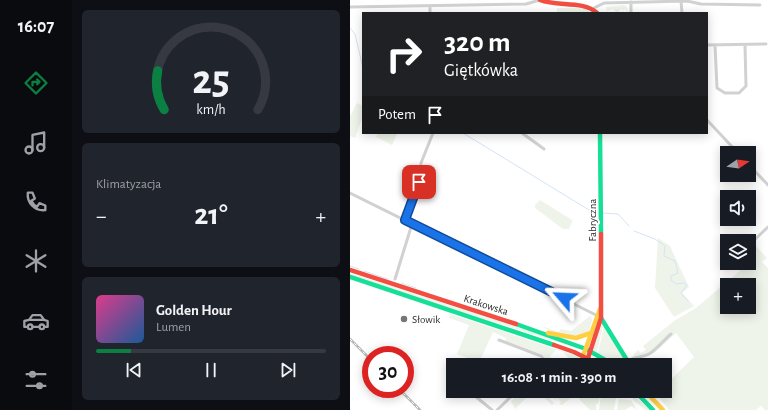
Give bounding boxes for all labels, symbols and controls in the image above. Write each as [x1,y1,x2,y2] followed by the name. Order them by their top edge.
[18,18,54,36] text: 16:07
[378,28,430,80] icon: right
[444,29,511,57] text: 320 m
[192,59,230,100] text: 25
[444,62,518,80] text: Giętkówka
[22,69,50,97] icon: directions
[196,102,226,116] text: km/h
[424,104,446,126] icon: arrive
[378,107,416,122] text: Potem
[22,129,50,157] icon: music
[720,146,756,182] north arrow
[720,146,756,314] map controls
[402,165,436,199] pin
[408,171,430,193] icon: arrive
[96,178,161,191] text: Klimatyzacja
[22,188,50,216] icon: phone
[720,190,756,226] button: sound
[587,199,598,241] street label: Fabryczna
[194,200,228,230] text: 21°
[96,205,107,227] text: −
[315,205,326,227] text: +
[720,234,756,270] button: layers
[22,247,50,275] icon: climate
[543,277,585,319] position arrow
[720,278,756,314] button: +
[462,293,510,317] street label: Krakowska
[156,303,232,318] text: Golden Hour
[22,307,50,335] icon: car
[399,314,409,324] marker: Słowik
[412,314,440,325] place label: Słowik
[156,321,191,334] text: Lumen
[362,346,414,398] speed limit sign: 30
[123,359,145,381] icon: previous
[200,359,222,381] icon: pause
[277,359,299,381] icon: next
[22,366,50,394] icon: filters
[502,370,616,385] text: 16:08 · 1 min · 390 m

